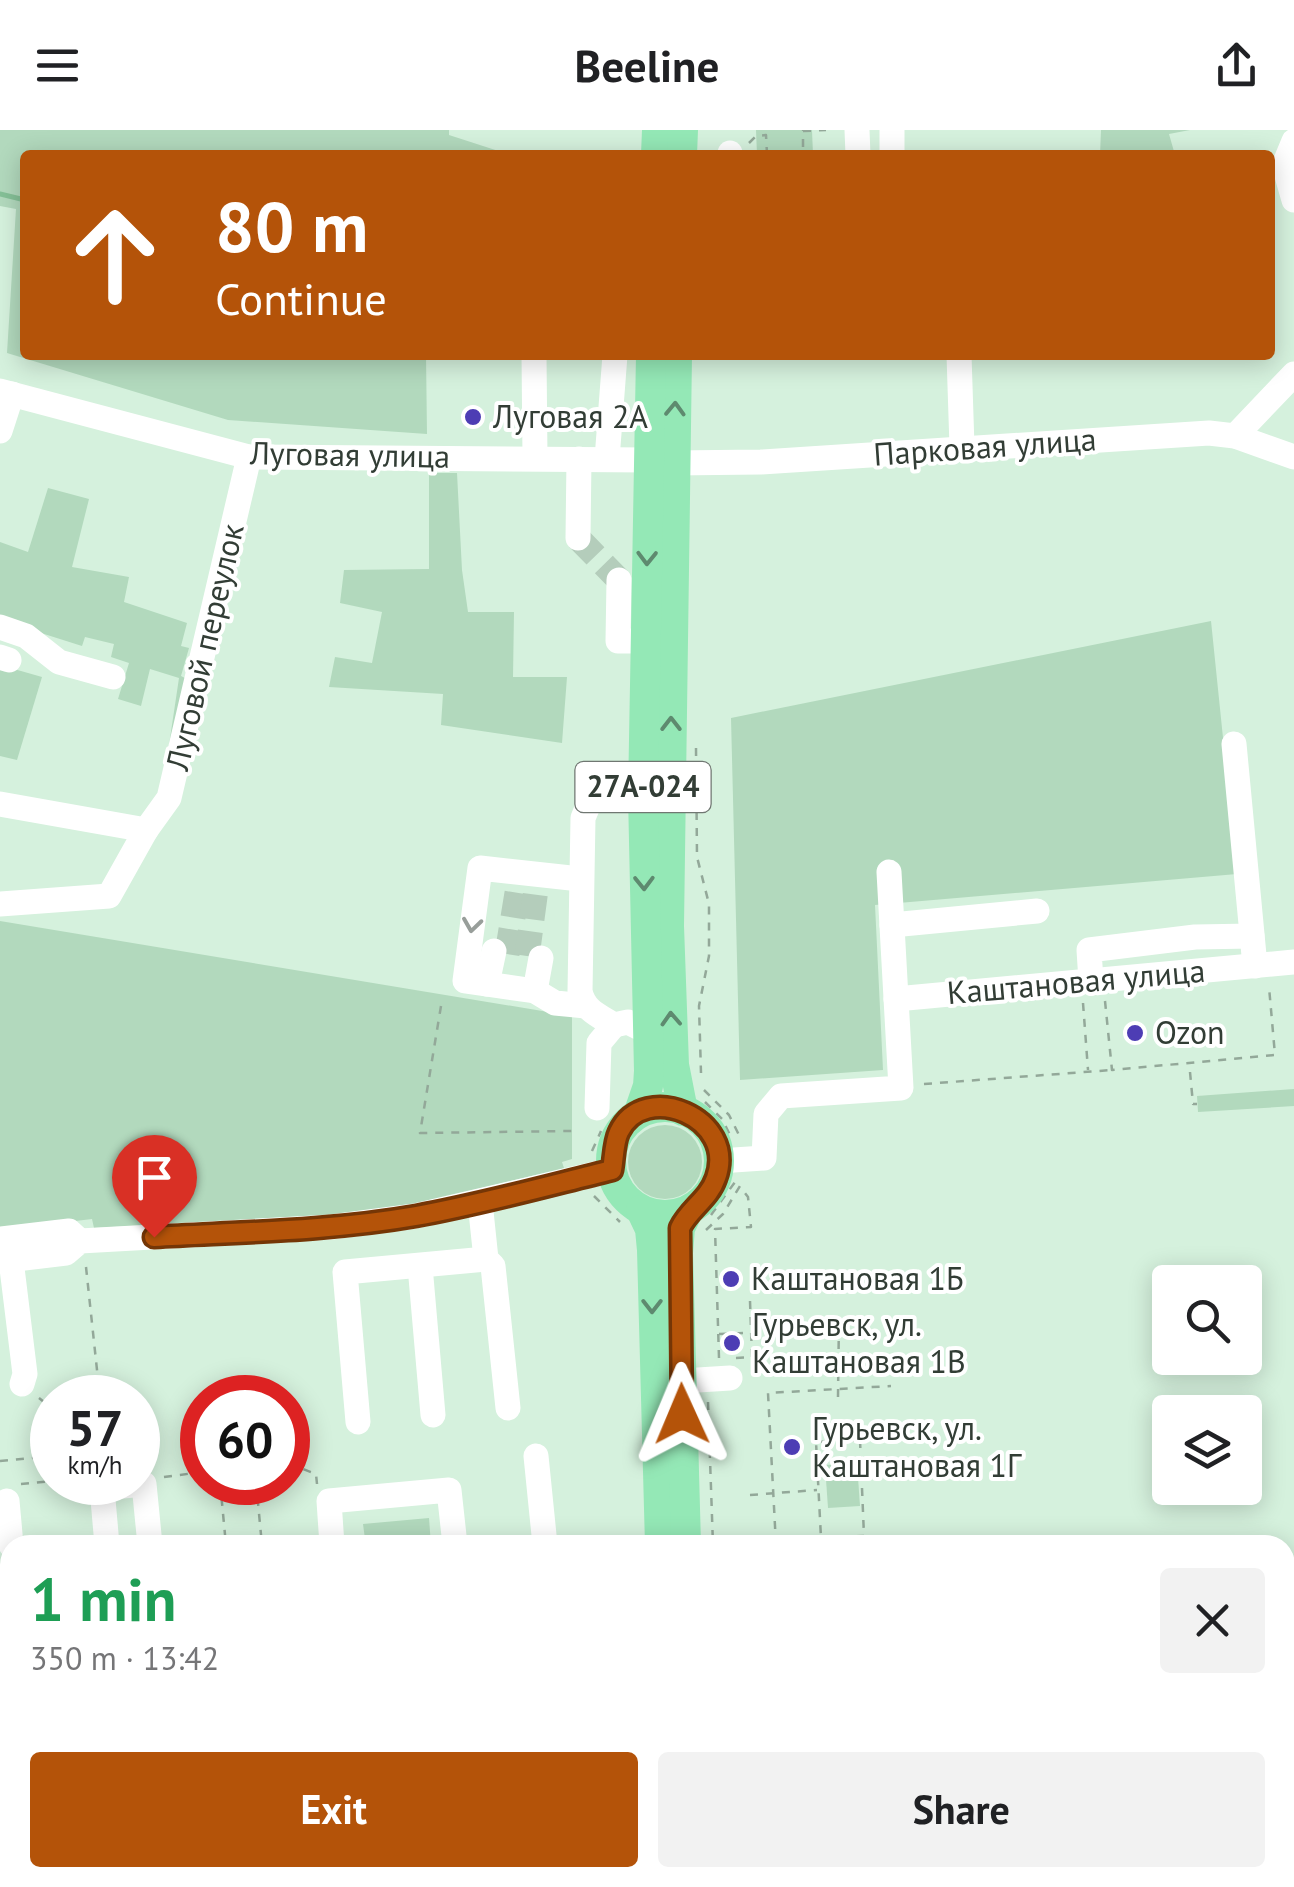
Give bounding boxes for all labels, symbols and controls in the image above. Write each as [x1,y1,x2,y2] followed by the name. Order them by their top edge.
[575,36,719,94] text: Beeline
[30,38,85,93] icon: menu
[1209,38,1264,93] icon: share
[215,181,368,271] text: 80 m
[50,190,180,320] icon: ahead
[215,269,387,327] text: Continue
[492,395,648,437] place label: Луговая 2А
[664,400,685,416] one-way arrow
[462,406,484,428] marker: Луговая 2А
[872,417,1098,475] street label: Парковая улица
[248,431,451,477] street label: Луговая улица
[155,519,253,775] street label: Луговой переулок
[636,550,657,566] one-way arrow
[660,715,682,730] one-way arrow
[576,762,710,812] road number: 27А-024
[633,876,655,891] one-way arrow
[463,916,484,933] one-way arrow
[945,949,1207,1013] street label: Каштановая улица
[661,1011,682,1026] one-way arrow
[1155,1011,1225,1053] place label: Ozon
[1124,1022,1146,1044] marker: Ozon
[112,1135,197,1238] pin
[127,1150,182,1205] icon: arrive
[751,1257,964,1299] place label: Каштановая 1Б
[1152,1265,1262,1505] map controls
[1152,1265,1262,1375] button: search
[720,1268,742,1290] marker: Каштановая 1Б
[641,1298,663,1314] one-way arrow
[752,1303,966,1382] place label: Гурьевск, ул. Каштановая 1В
[721,1332,743,1354] marker: Гурьевск, ул. Каштановая 1В
[630,1362,734,1466] position arrow
[180,1375,310,1505] speed limit sign: 60
[67,1395,123,1460] text: 57
[1152,1395,1262,1505] button: layers
[812,1407,1022,1486] place label: Гурьевск, ул. Каштановая 1Г
[781,1436,803,1458] marker: Гурьевск, ул. Каштановая 1Г
[68,1449,122,1481] text: km/h
[30,1560,176,1638] text: 1 min
[1160,1568,1265,1673] button: close
[30,1637,219,1679] text: 350 m · 13:42
[30,1752,638,1867] button: Exit
[658,1752,1265,1867] button: Share

